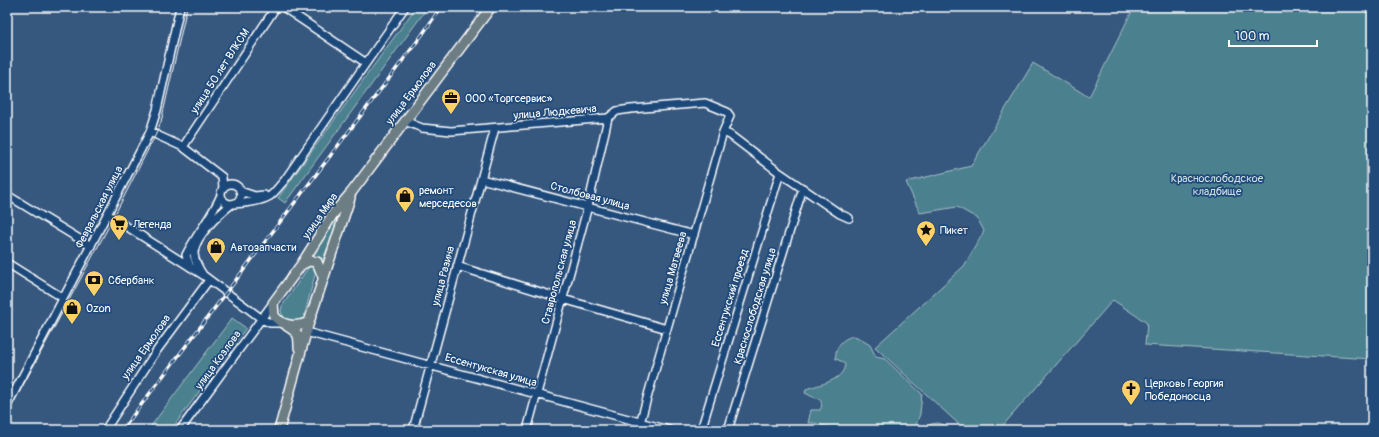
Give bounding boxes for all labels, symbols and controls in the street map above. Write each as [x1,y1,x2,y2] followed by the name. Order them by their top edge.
[1229,22,1317,48] scale bar
[187,26,252,117] street label: улица 50 лет ВЛКСМ
[1235,29,1270,44] text: 100 m
[382,59,439,128] street label: улица Ермолова
[440,87,462,115] office icon: ООО «Торгсервис»
[465,92,553,105] place label: ООО «Торгсервис»
[512,102,597,122] street label: улица Людкевича
[73,164,125,250] street label: Февральская улица
[1171,172,1264,198] park label: Краснослободское кладбище
[549,179,631,213] street label: Столбовая улица
[419,184,477,210] place label: ремонт мерседесов
[394,185,416,213] shop icon: ремонт мерседесов
[299,191,340,242] street label: улица Мира
[108,213,130,241] supermarket icon: Легенда
[132,218,171,231] place label: Легенда
[539,218,579,326] street label: Ставропольская улица
[915,219,937,247] place icon: Пикет
[940,224,969,237] place label: Пикет
[656,230,690,307] street label: улица Матвеева
[205,236,227,264] shop icon: Автозапчасти
[230,241,297,254] place label: Автозапчасти
[429,245,457,308] street label: улица Разина
[731,246,779,366] street label: Краснослободская улица
[709,247,751,348] street label: Ессентукский проезд
[83,269,105,297] bank icon: Сбербанк
[108,274,155,287] place label: Сбербанк
[61,297,83,325] shop icon: Ozon
[86,302,111,315] place label: Ozon
[118,312,173,383] street label: улица Ермолова
[192,328,244,393] street label: улица Козлова
[444,351,538,389] street label: Ессентукская улица
[1145,377,1223,403] place label: Церковь Георгия Победоносца
[1120,378,1142,406] church icon: Церковь Георгия Победоносца

